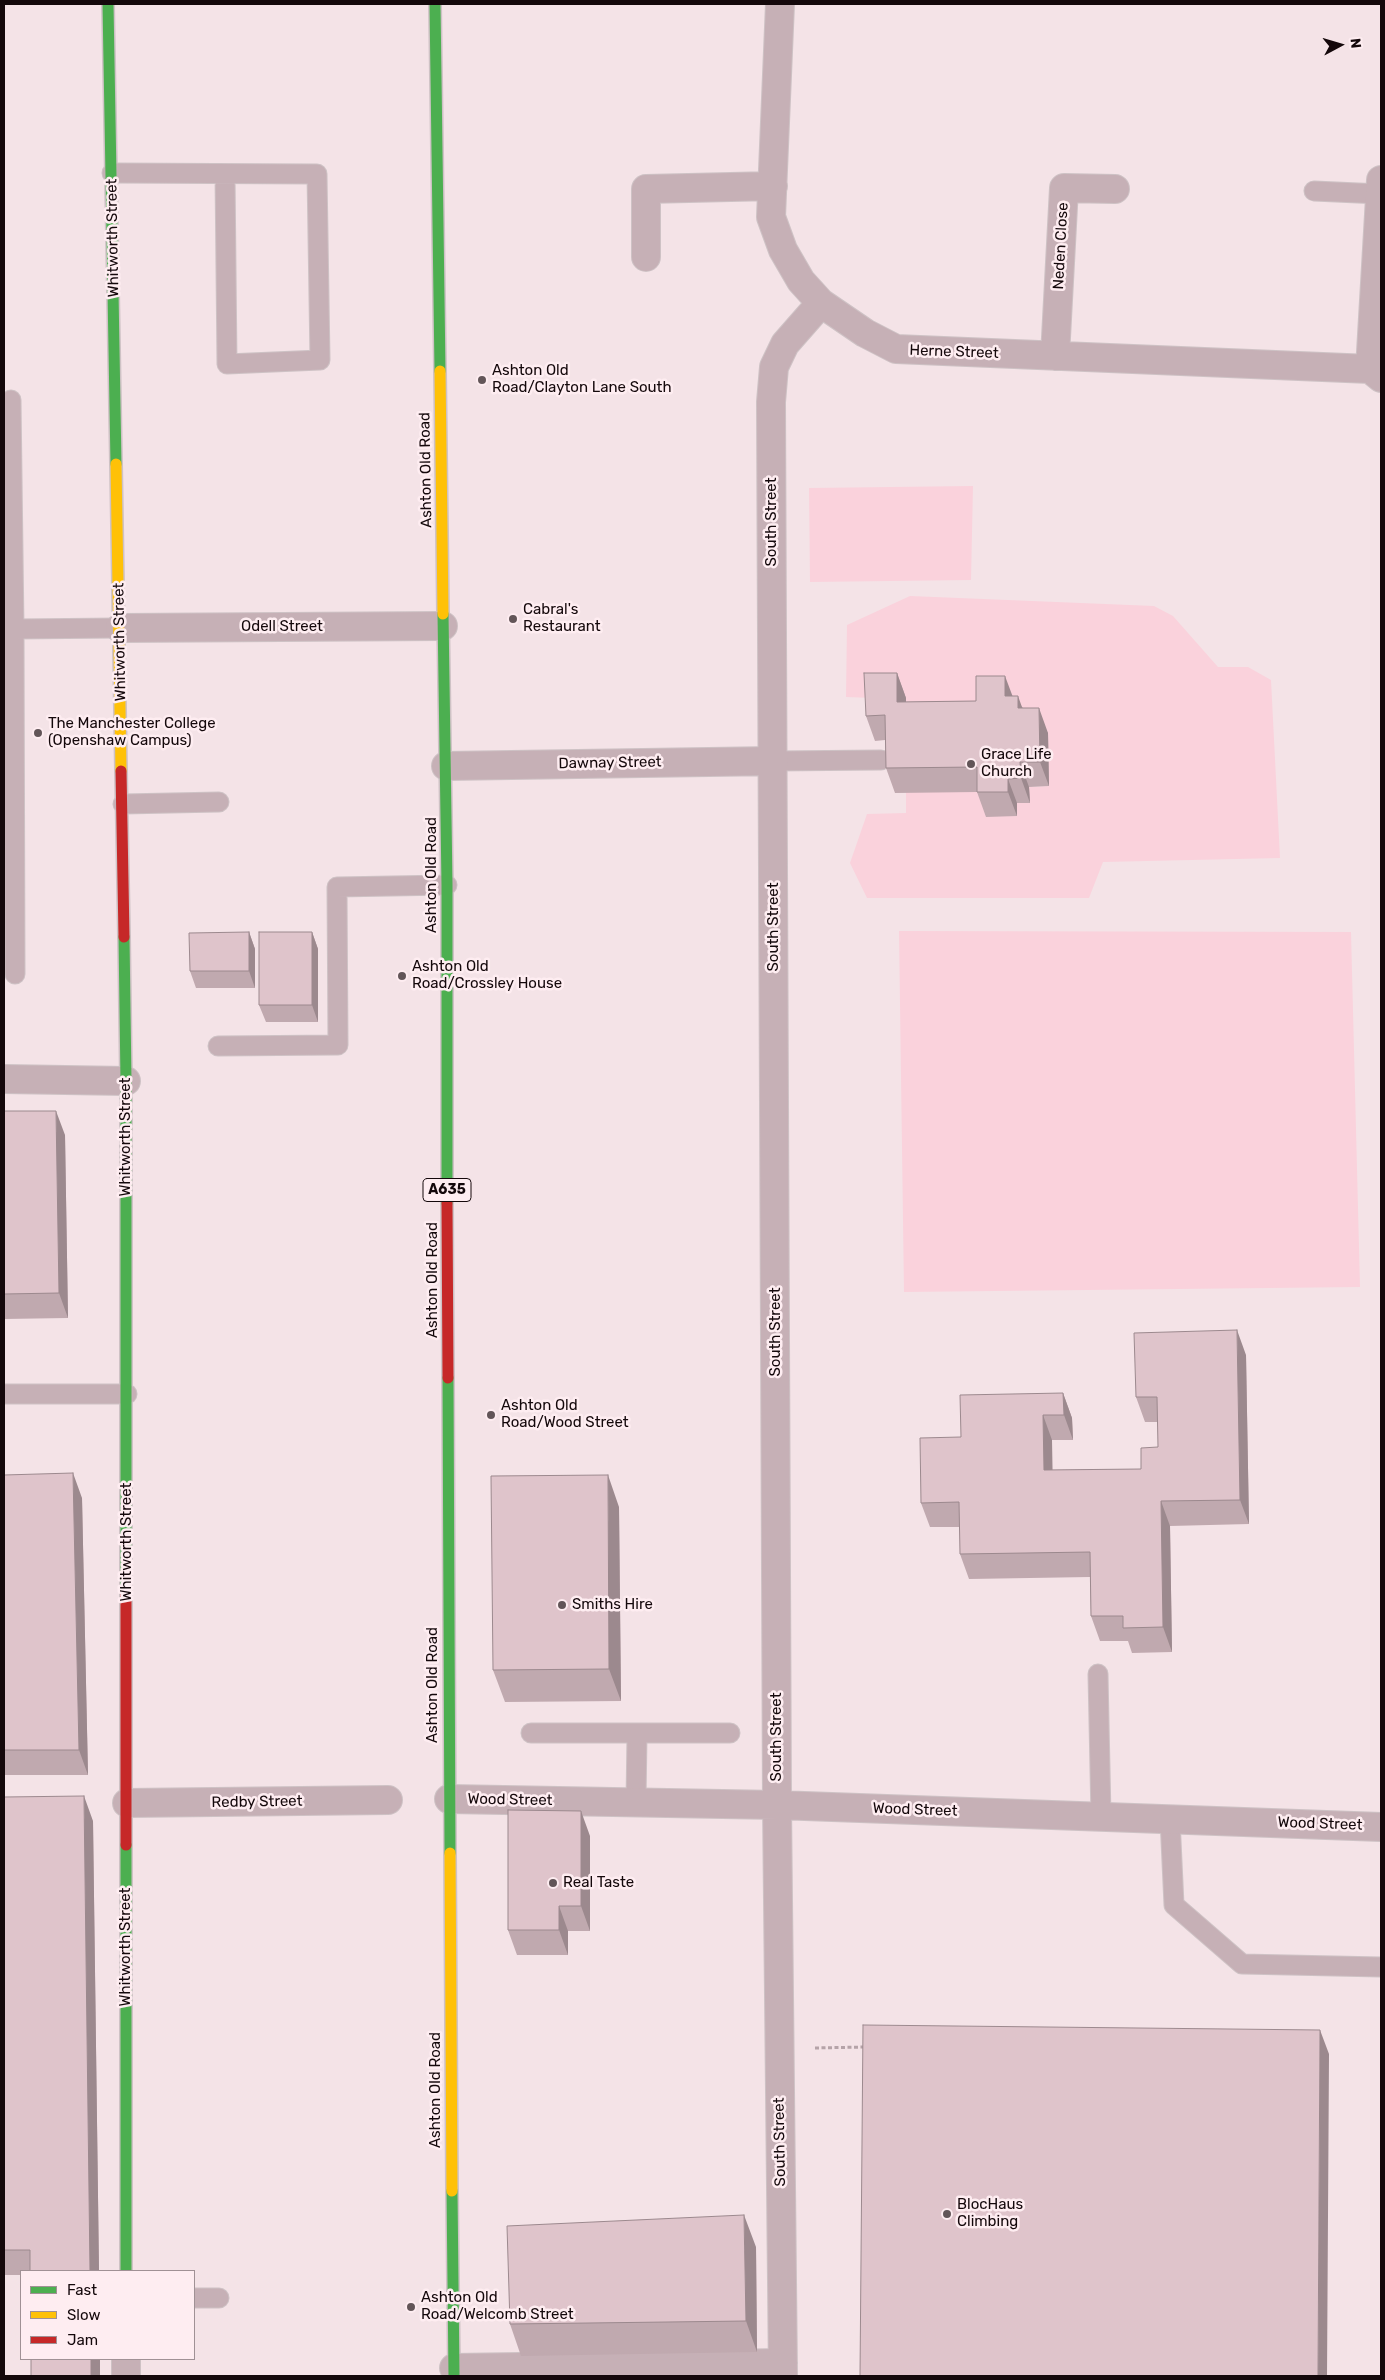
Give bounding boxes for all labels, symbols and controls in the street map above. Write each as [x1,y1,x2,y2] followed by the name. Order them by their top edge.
[1315,20,1365,70] north arrow
[1346,37,1364,49] text: N
[103,178,123,298] street label: Whitworth Street
[1050,202,1072,290] street label: Neden Close
[909,341,999,363] street label: Herne Street
[492,362,672,397] place label: Ashton Old Road/Clayton Lane South
[476,374,488,386] marker: Ashton Old Road/Clayton Lane South
[416,412,436,528] street label: Ashton Old Road
[763,477,781,567] street label: South Street
[110,582,130,702] street label: Whitworth Street
[523,601,601,636] place label: Cabral's Restaurant
[507,613,519,625] marker: Cabral's Restaurant
[241,618,323,636] street label: Odell Street
[48,715,216,750] place label: The Manchester College (Openshaw Campus)
[32,727,44,739] marker: The Manchester College (Openshaw Campus)
[981,746,1052,781] place label: Grace Life Church
[558,753,662,773] street label: Dawnay Street
[965,758,977,770] marker: Grace Life Church
[423,817,441,933] street label: Ashton Old Road
[765,882,783,972] street label: South Street
[412,958,562,993] place label: Ashton Old Road/Crossley House
[396,970,408,982] marker: Ashton Old Road/Crossley House
[117,1078,135,1196] street label: Whitworth Street
[423,1178,471,1202] road number: A635
[424,1222,442,1338] street label: Ashton Old Road
[767,1287,785,1377] street label: South Street
[501,1397,629,1432] place label: Ashton Old Road/Wood Street
[485,1409,497,1421] marker: Ashton Old Road/Wood Street
[118,1483,136,1601] street label: Whitworth Street
[572,1596,653,1614] place label: Smiths Hire
[556,1599,568,1611] marker: Smiths Hire
[424,1627,442,1743] street label: Ashton Old Road
[768,1692,786,1782] street label: South Street
[467,1790,553,1810] street label: Wood Street
[211,1792,303,1812] street label: Redby Street
[872,1800,958,1820] street label: Wood Street
[1277,1814,1363,1834] street label: Wood Street
[563,1874,634,1892] place label: Real Taste
[547,1877,559,1889] marker: Real Taste
[117,1888,135,2006] street label: Whitworth Street
[427,2032,445,2148] street label: Ashton Old Road
[770,2097,790,2187] street label: South Street
[957,2196,1023,2231] place label: BlocHaus Climbing
[941,2208,953,2220] marker: BlocHaus Climbing
[20,2270,195,2360] legend
[67,2281,97,2299] text: Fast
[421,2289,574,2324] place label: Ashton Old Road/Welcomb Street
[405,2301,417,2313] marker: Ashton Old Road/Welcomb Street
[67,2306,100,2324] text: Slow
[67,2331,98,2349] text: Jam

